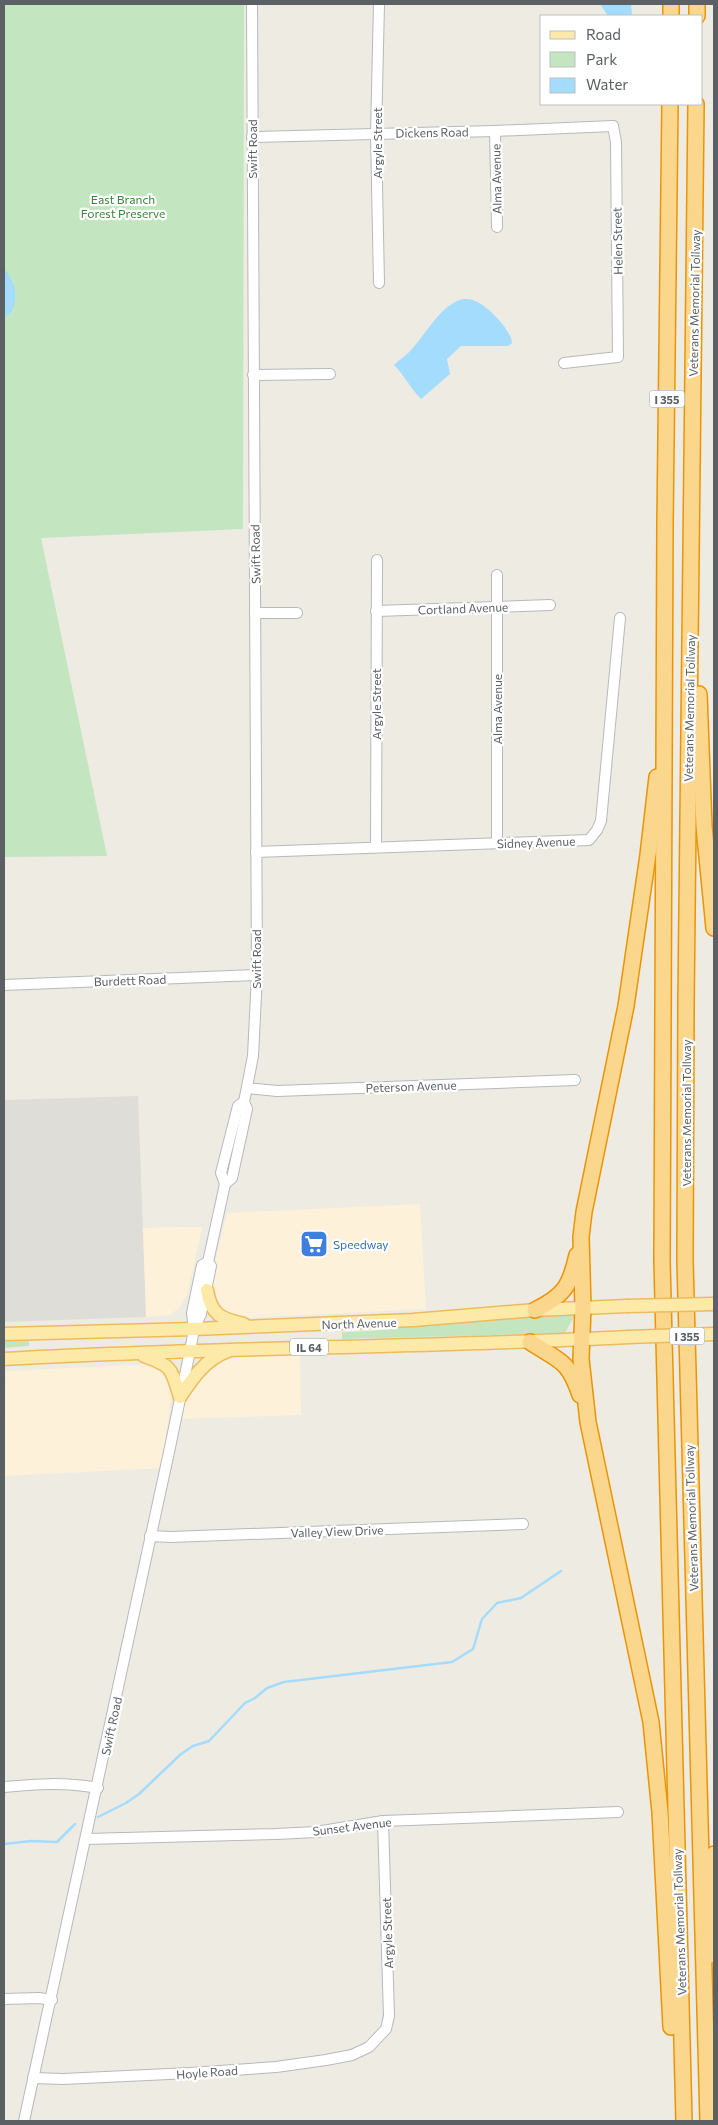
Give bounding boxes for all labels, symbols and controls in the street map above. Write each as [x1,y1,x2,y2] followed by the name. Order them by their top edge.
[540,15,703,105] legend
[586,25,621,43] text: Road
[586,50,617,68] text: Park
[586,75,628,93] text: Water
[370,107,384,179] street label: Argyle Street
[245,119,259,179] street label: Swift Road
[395,124,469,140] street label: Dickens Road
[488,144,504,214] street label: Alma Avenue
[81,192,165,220] park label: East Branch Forest Preserve
[609,207,625,275] street label: Helen Street
[686,229,702,377] street label: Veterans Memorial Tollway
[650,390,684,408] road number: I 355
[247,524,263,584] street label: Swift Road
[418,599,508,617] street label: Cortland Avenue
[681,634,697,782] street label: Veterans Memorial Tollway
[369,668,383,740] street label: Argyle Street
[490,674,504,744] street label: Alma Avenue
[496,834,576,850] street label: Sidney Avenue
[249,929,263,989] street label: Swift Road
[94,972,166,988] street label: Burdett Road
[679,1039,693,1187] street label: Veterans Memorial Tollway
[365,1077,457,1095] street label: Peterson Avenue
[299,1229,329,1259] supermarket icon: Speedway
[333,1237,389,1251] place label: Speedway
[321,1315,397,1331] street label: North Avenue
[670,1328,704,1344] road number: I 355
[290,1338,328,1355] road number: IL 64
[681,1444,701,1592] street label: Veterans Memorial Tollway
[290,1522,384,1540] street label: Valley View Drive
[98,1695,124,1757] street label: Swift Road
[312,1814,392,1838] street label: Sunset Avenue
[669,1848,689,1996] street label: Veterans Memorial Tollway
[379,1897,395,1969] street label: Argyle Street
[176,2063,238,2081] street label: Hoyle Road

